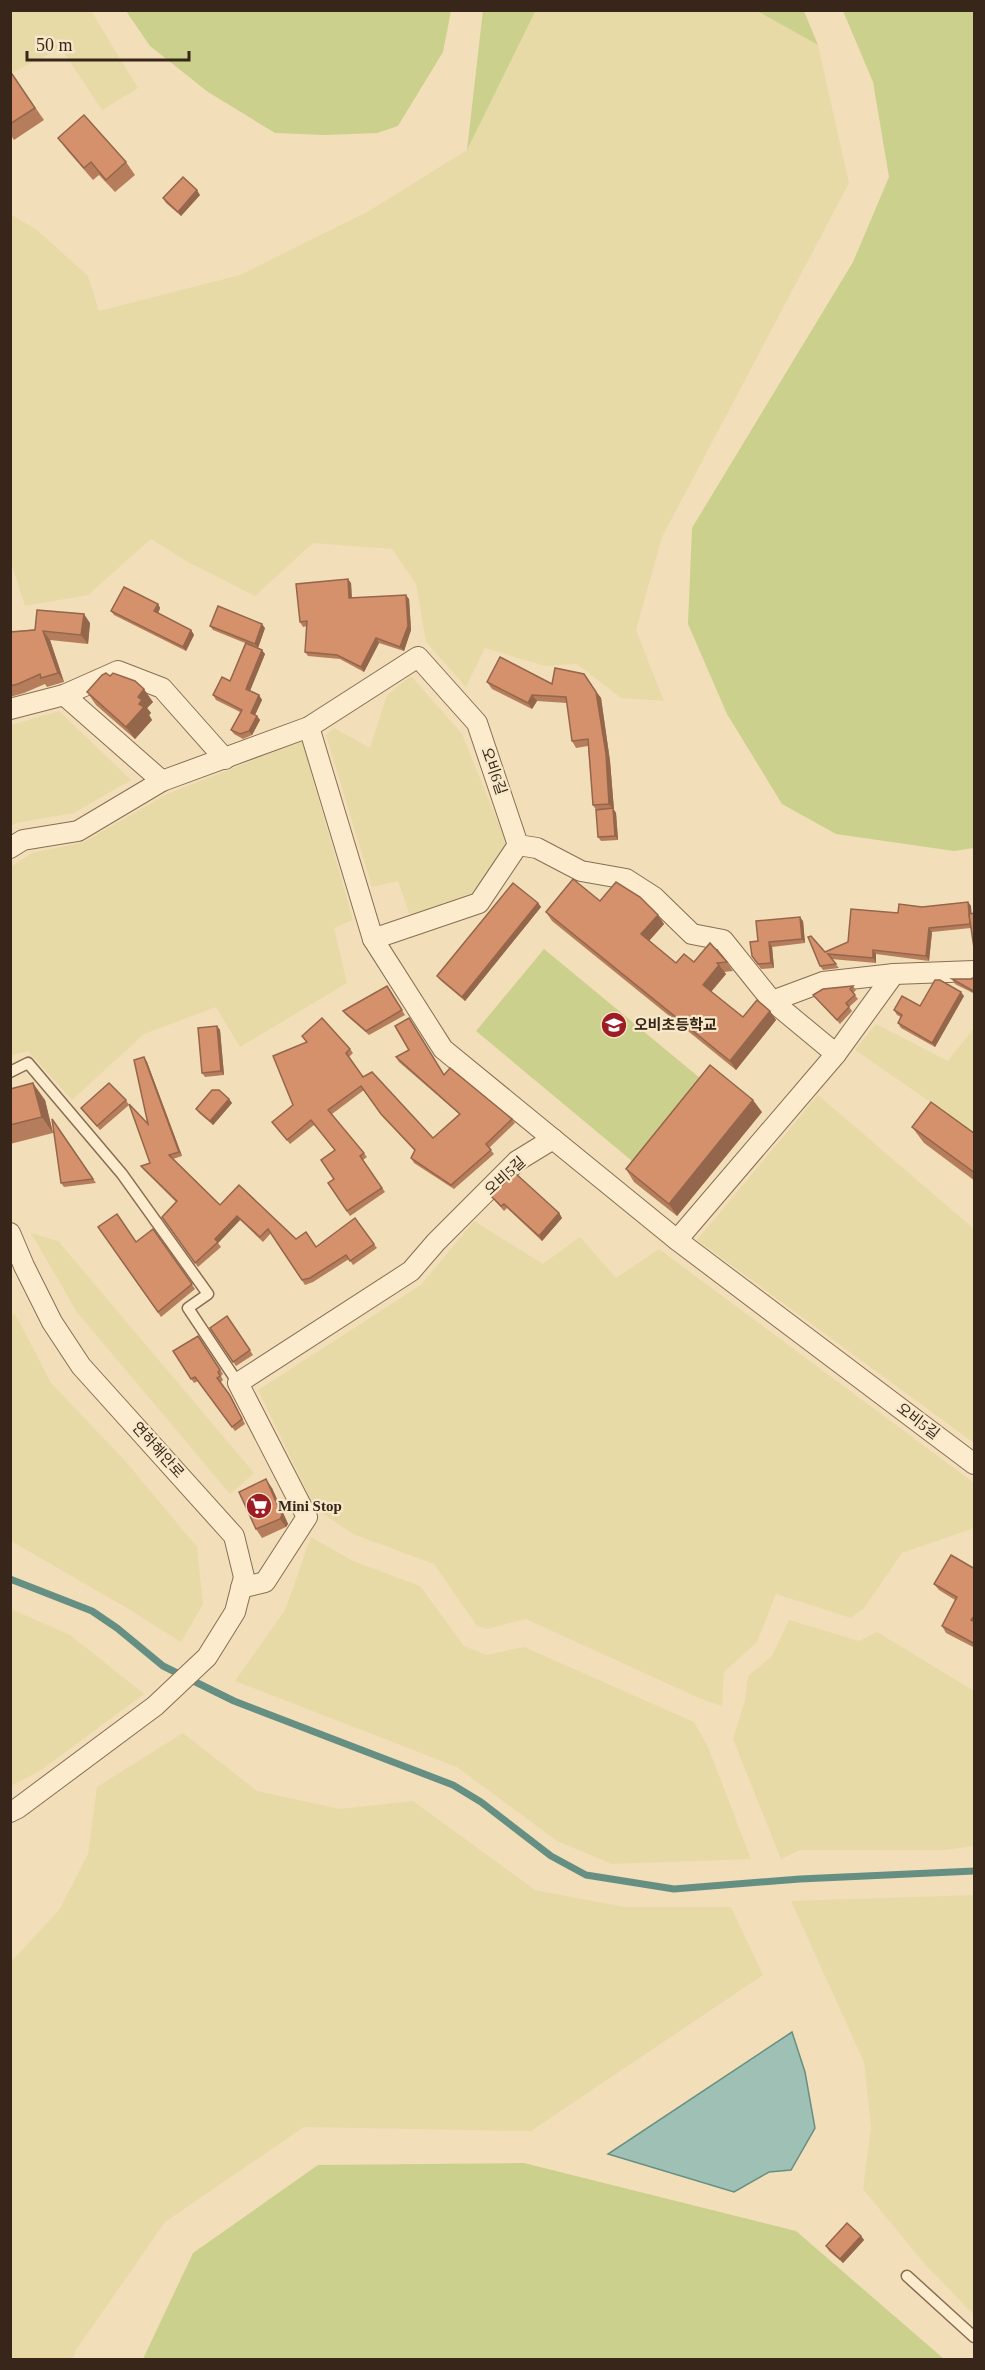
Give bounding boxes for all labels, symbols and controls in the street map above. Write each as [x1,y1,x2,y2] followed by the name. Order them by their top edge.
[27,24,189,62] scale bar
[36,35,73,55] text: 50 m
[478,745,510,797] street label: 오비6길
[599,1010,629,1040] school or university icon: 오비초등학교
[634,1016,717,1033] place label: 오비초등학교
[481,1154,529,1198] street label: 오비5길
[894,1400,942,1442] street label: 오비5길
[129,1419,187,1481] street label: 연하해안로
[244,1491,274,1521] supermarket icon: Mini Stop
[278,1498,342,1514] place label: Mini Stop

